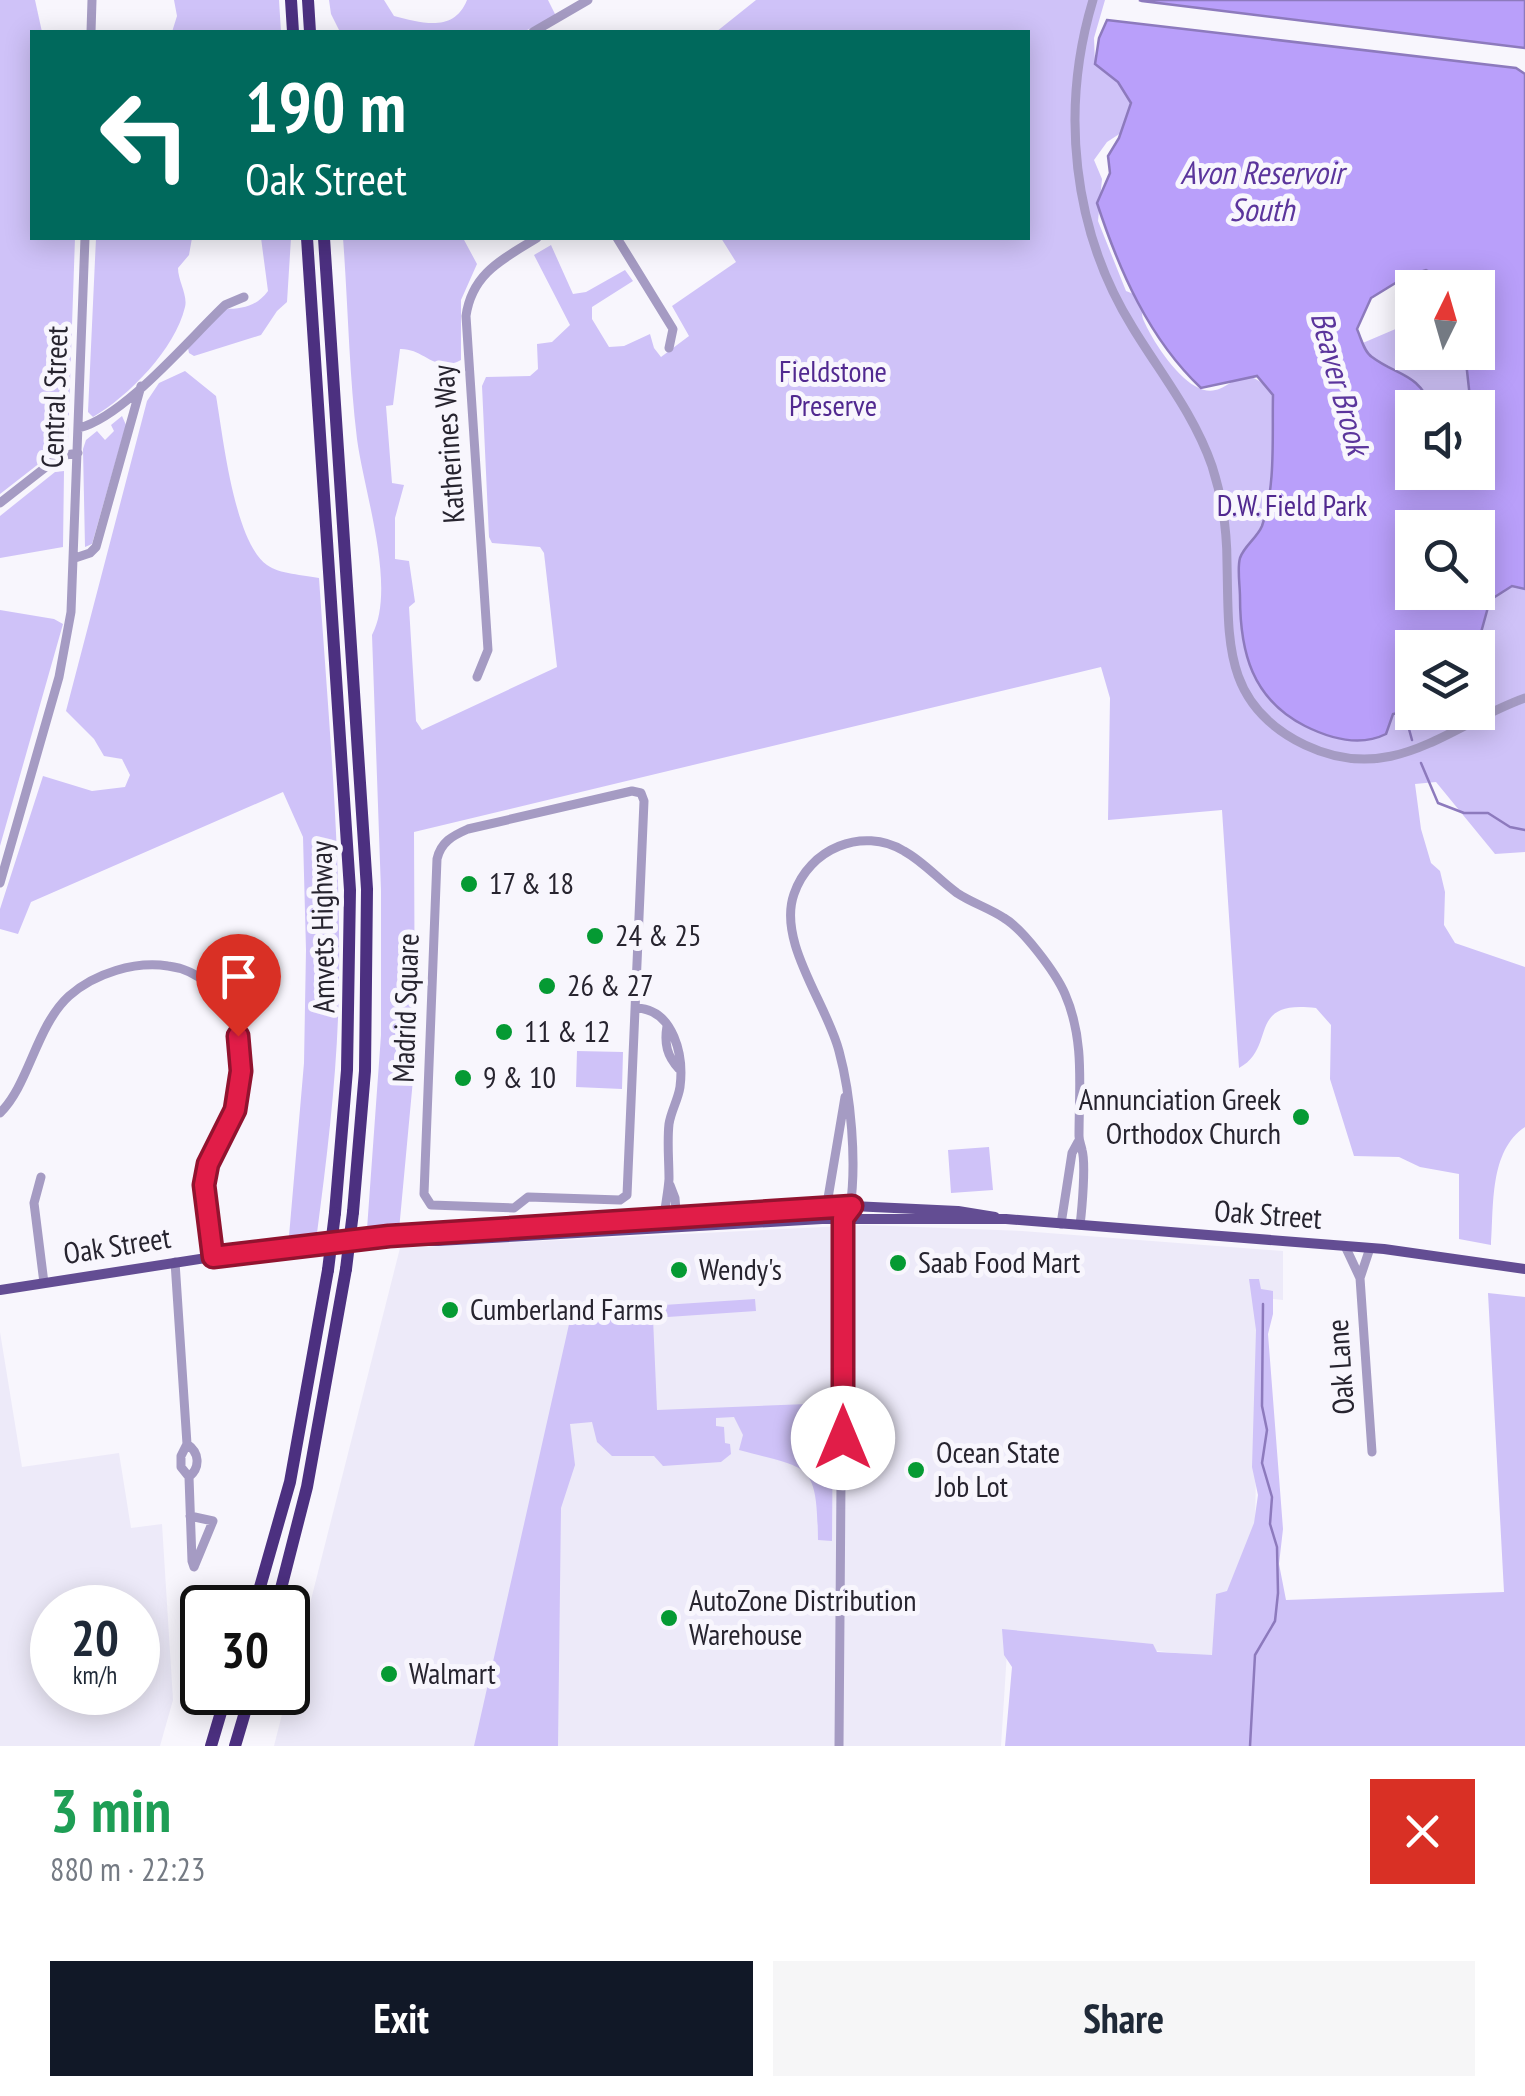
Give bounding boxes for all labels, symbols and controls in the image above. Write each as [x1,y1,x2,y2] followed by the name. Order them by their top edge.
[245,61,406,151] text: 190 m
[80,70,210,200] icon: left
[245,149,407,207] text: Oak Street
[1180,151,1348,230] water label: Avon Reservoir South
[1395,270,1495,370] north arrow
[1395,270,1495,730] map controls
[1302,307,1381,462] water label: Beaver Brook
[32,324,75,469] street label: Central Street
[779,351,887,424] park label: Fieldstone Preserve
[422,363,472,525] street label: Katherines Way
[1395,390,1495,490] button: sound
[1217,485,1368,524] park label: D.W. Field Park
[1395,510,1495,610] button: search
[1395,630,1495,730] button: layers
[300,840,343,1013] street label: Amvets Highway
[489,863,574,902] place label: 17 & 18
[458,873,480,895] marker: 17 & 18
[615,915,701,954] place label: 24 & 25
[584,925,606,947] marker: 24 & 25
[382,933,427,1083] street label: Madrid Square
[196,934,281,1037] pin
[211,949,266,1004] icon: arrive
[567,965,653,1004] place label: 26 & 27
[536,975,558,997] marker: 26 & 27
[524,1011,610,1050] place label: 11 & 12
[493,1021,515,1043] marker: 11 & 12
[483,1057,556,1096] place label: 9 & 10
[452,1067,474,1089] marker: 9 & 10
[1079,1079,1281,1152] place label: Annunciation Greek Orthodox Church
[1290,1106,1312,1128] marker: Annunciation Greek Orthodox Church
[1213,1190,1324,1237] street label: Oak Street
[60,1217,174,1272] street label: Oak Street
[918,1242,1081,1281] place label: Saab Food Mart
[699,1249,782,1288] place label: Wendy's
[887,1252,909,1274] marker: Saab Food Mart
[668,1259,690,1281] marker: Wendy's
[470,1289,663,1328] place label: Cumberland Farms
[439,1299,461,1321] marker: Cumberland Farms
[1317,1318,1362,1416] street label: Oak Lane
[791,1386,895,1490] position arrow
[935,1432,1060,1505] place label: Ocean State Job Lot
[905,1459,927,1481] marker: Ocean State Job Lot
[689,1580,916,1653] place label: AutoZone Distribution Warehouse
[180,1585,310,1715] speed limit sign: 30
[71,1605,119,1670] text: 20
[658,1607,680,1629] marker: AutoZone Distribution Warehouse
[409,1653,497,1692] place label: Walmart
[73,1659,117,1691] text: km/h
[378,1663,400,1685] marker: Walmart
[50,1771,171,1849] text: 3 min
[1370,1779,1475,1884] button: close
[50,1848,205,1890] text: 880 m · 22:23
[50,1961,753,2076] button: Exit
[773,1961,1475,2076] button: Share

